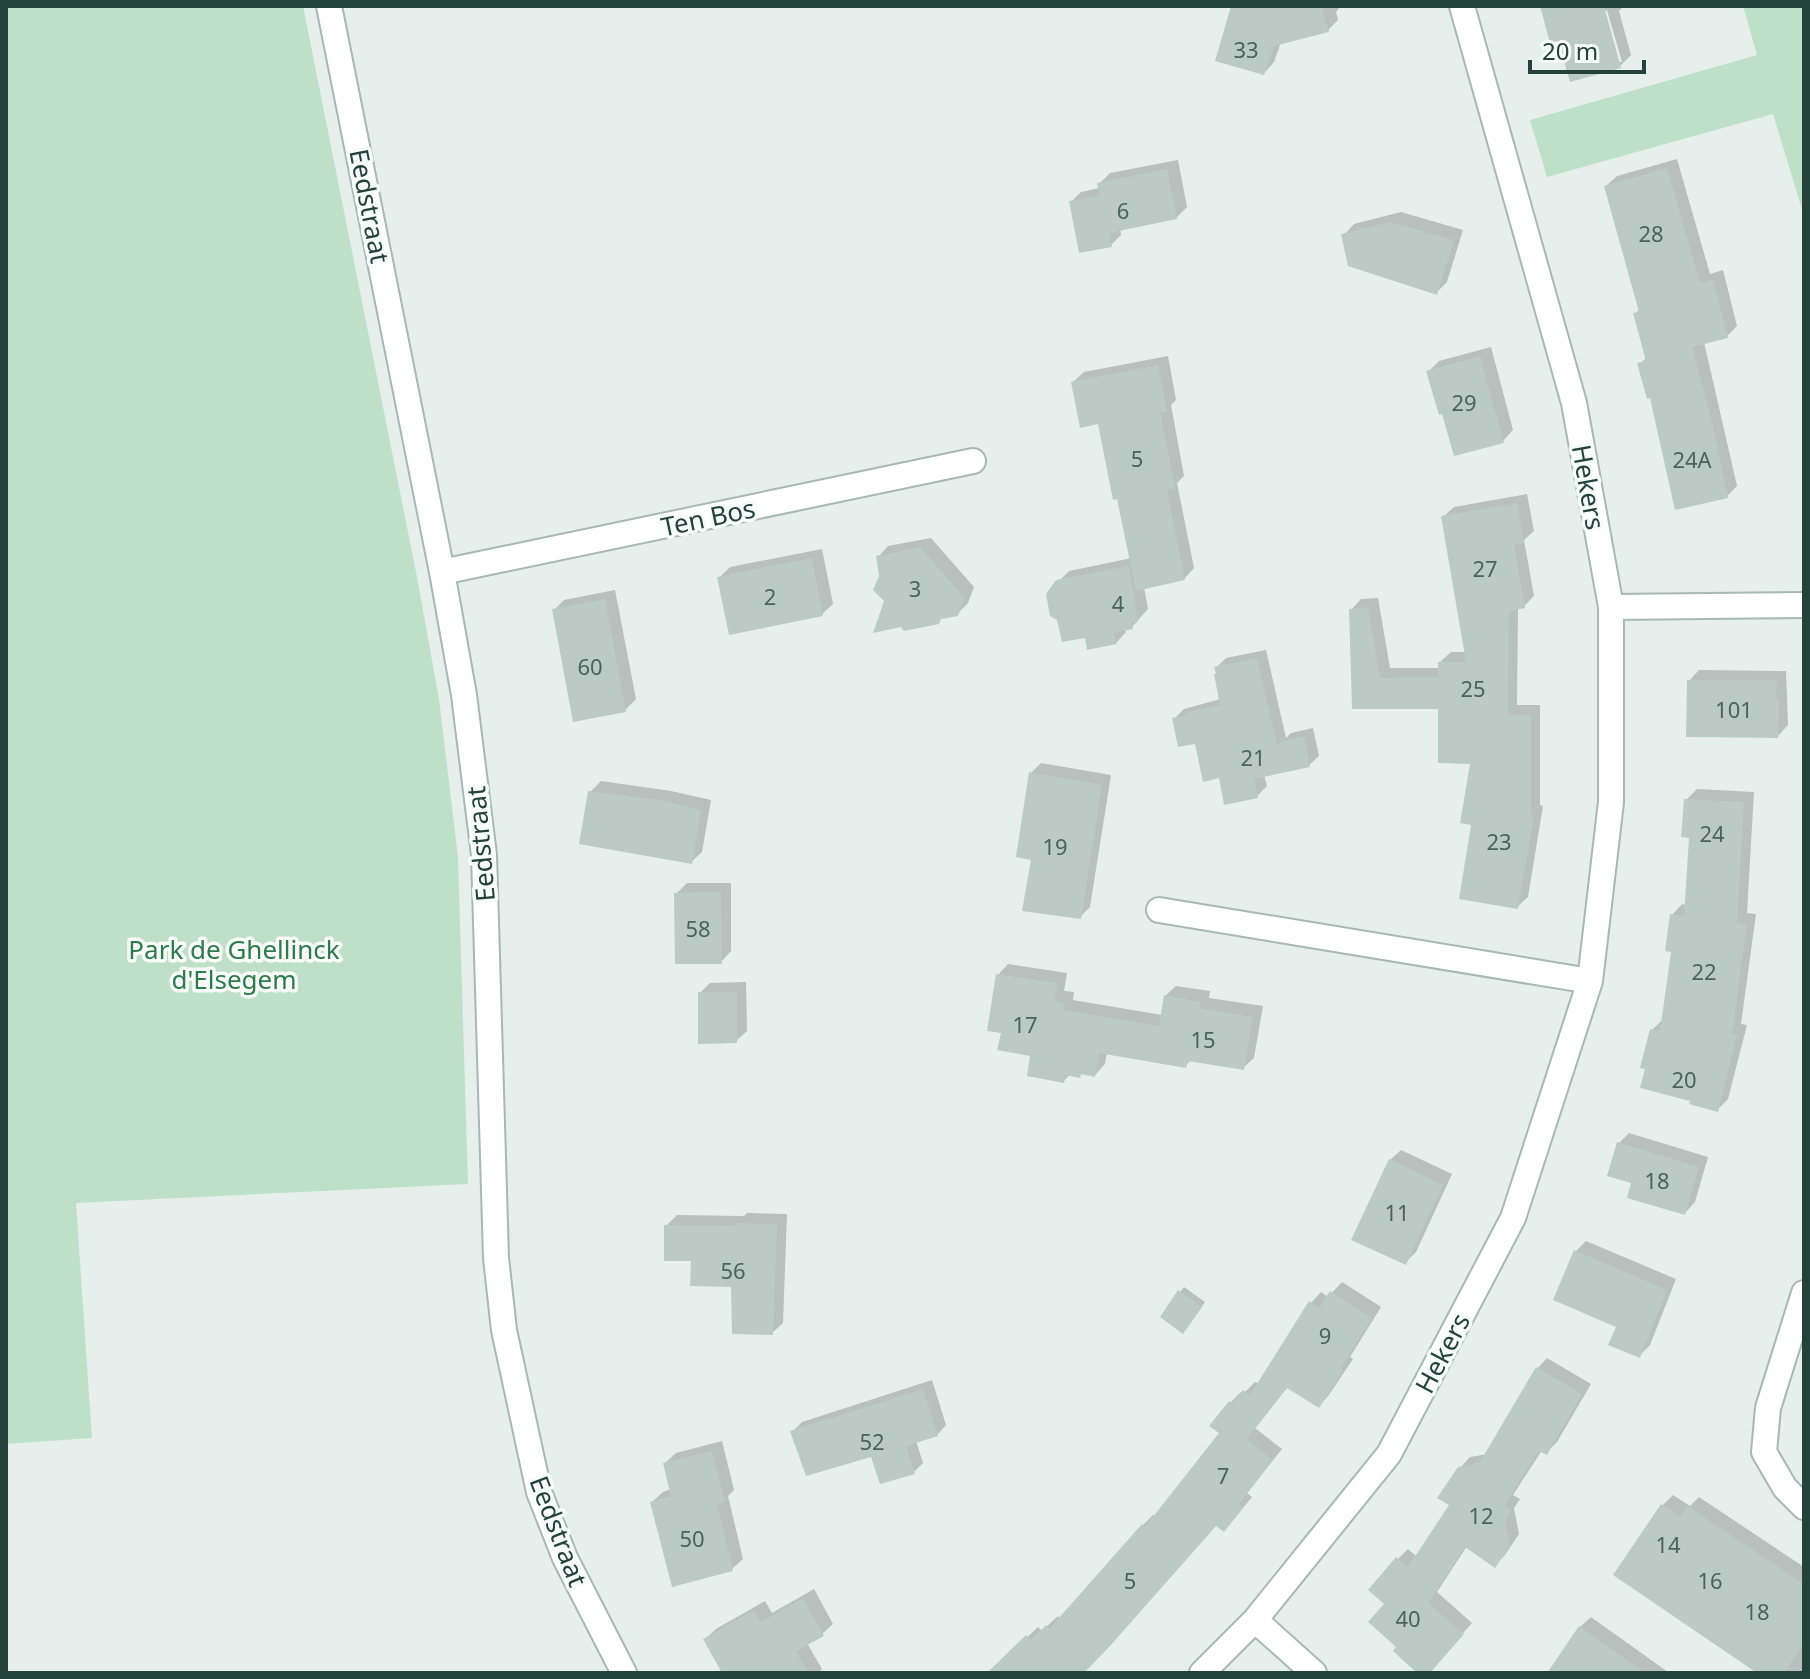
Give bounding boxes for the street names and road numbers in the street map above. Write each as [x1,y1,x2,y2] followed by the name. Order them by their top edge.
[341,146,399,266] street label: Eedstraat
[1564,442,1614,532] street label: Hekers
[658,489,758,545] street label: Ten Bos
[457,785,503,903] street label: Eedstraat
[1406,1307,1478,1399] street label: Hekers
[521,1471,597,1591] street label: Eedstraat

